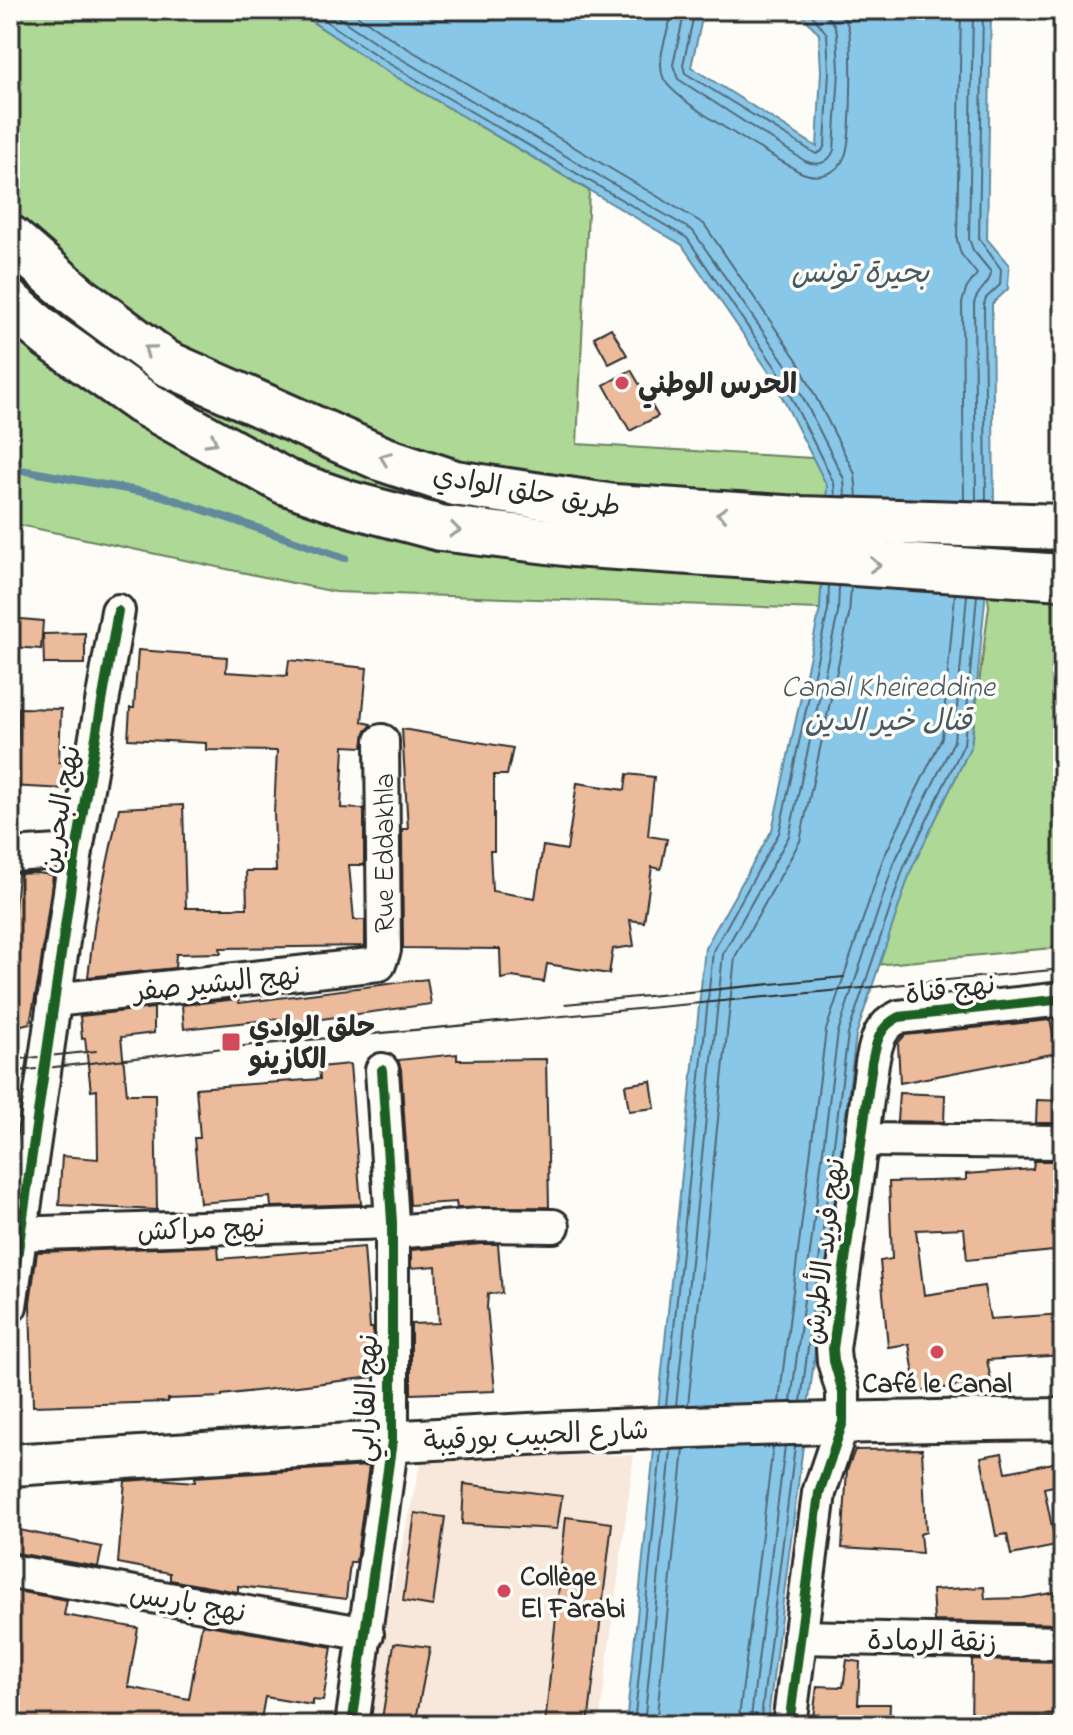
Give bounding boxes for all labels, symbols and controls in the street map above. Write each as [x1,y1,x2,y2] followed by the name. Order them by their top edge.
[791,253,930,297] water label: بحيرة تونس
[143,346,157,360] one-way arrow
[638,366,797,409] place label: الحرس الوطني
[613,374,631,392] marker: الحرس الوطني
[204,431,218,447] one-way arrow
[378,451,392,468] one-way arrow
[429,457,623,530] street label: طريق حلق الوادي
[715,506,728,523] one-way arrow
[448,521,462,538] one-way arrow
[869,556,882,573] one-way arrow
[781,667,997,745] water label: Canal Kheireddine قنال خير الدين
[31,742,94,877] street label: نهج البحرين
[366,773,407,933] street label: Rue Eddakhla
[130,956,303,1015] street label: نهج البشير صفر
[903,966,998,1017] street label: نهج قناة
[247,1009,375,1082] place label: حلق الوادي الكازينو
[220,1031,242,1053] marker: حلق الوادي الكازينو
[794,1156,858,1347] street label: نهج فريد الأطرش
[137,1209,266,1254] street label: نهج مراكش
[346,1333,392,1463] street label: نهج الفارابي
[928,1343,946,1361] marker: Café le Canal
[862,1365,1012,1406] place label: Café le Canal
[422,1411,650,1464] street label: شارع الحبيب بورقيبة
[520,1558,626,1631] place label: Collège El Farabi
[126,1575,249,1636] street label: نهج باريس
[495,1582,513,1600] marker: Collège El Farabi
[867,1622,997,1665] street label: زنقة الرمادة

